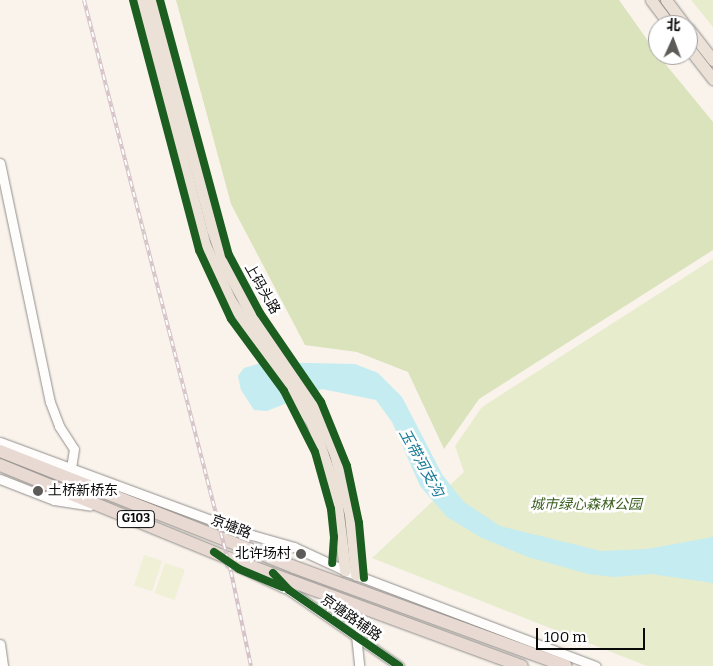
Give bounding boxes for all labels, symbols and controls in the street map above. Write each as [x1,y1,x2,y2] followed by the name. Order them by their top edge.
[648,15,698,65] north arrow
[666,17,681,34] text: 北
[241,261,283,317] street label: 上码头路
[395,426,447,500] water label: 玉带河支沟
[48,483,118,499] place label: 土桥新桥东
[32,485,44,497] marker: 土桥新桥东
[530,497,642,513] park label: 城市绿心森林公园
[116,509,156,528] road number: G103
[208,512,254,542] street label: 京塘路
[235,546,291,562] place label: 北许场村
[295,548,307,560] marker: 北许场村
[318,591,384,645] street label: 京塘路辅路
[538,618,647,650] scale bar
[544,628,587,646] text: 100 m

